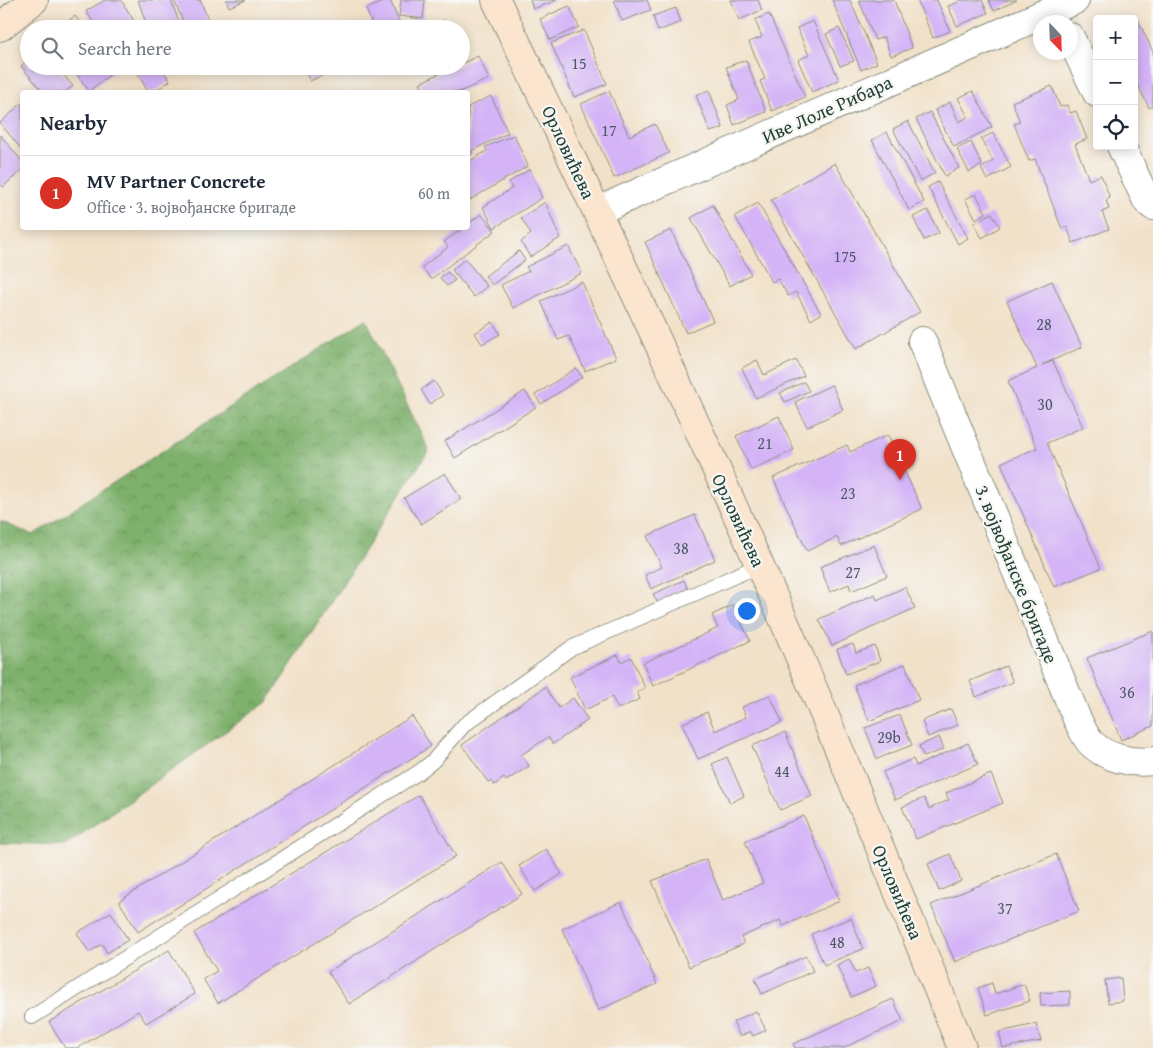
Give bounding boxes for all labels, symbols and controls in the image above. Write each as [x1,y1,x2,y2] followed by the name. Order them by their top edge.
[1033,15,1078,60] north arrow
[1093,15,1138,150] map controls
[1093,15,1138,60] button: +
[20,20,470,75] search box
[38,34,66,62] icon: search
[78,34,172,62] text: Search here
[571,51,587,75] house number: 15
[1093,60,1138,105] button: −
[757,68,897,150] street label: Иве Лоле Рибара
[535,101,603,203] street label: Орловићева
[1093,105,1138,150] button: locate
[40,107,107,138] text: Nearby
[601,118,617,142] house number: 17
[87,167,266,195] text: MV Partner Concrete
[52,181,60,205] text: 1
[418,181,450,205] text: 60 m
[87,195,296,219] text: Office · 3. војвођанске бригаде
[833,244,857,268] house number: 175
[1036,312,1052,336] house number: 28
[1037,392,1053,416] house number: 30
[757,431,773,455] house number: 21
[884,439,916,480] pin: 1
[705,469,773,571] street label: Орловићева
[840,481,856,505] house number: 23
[968,481,1066,667] street label: 3. војвођанске бригаде
[673,536,689,560] house number: 38
[845,560,861,584] house number: 27
[734,598,760,624] your location
[1119,680,1135,704] house number: 36
[877,725,901,749] house number: 29b
[774,759,790,783] house number: 44
[865,840,931,944] street label: Орловићева
[997,896,1013,920] house number: 37
[829,930,845,954] house number: 48

